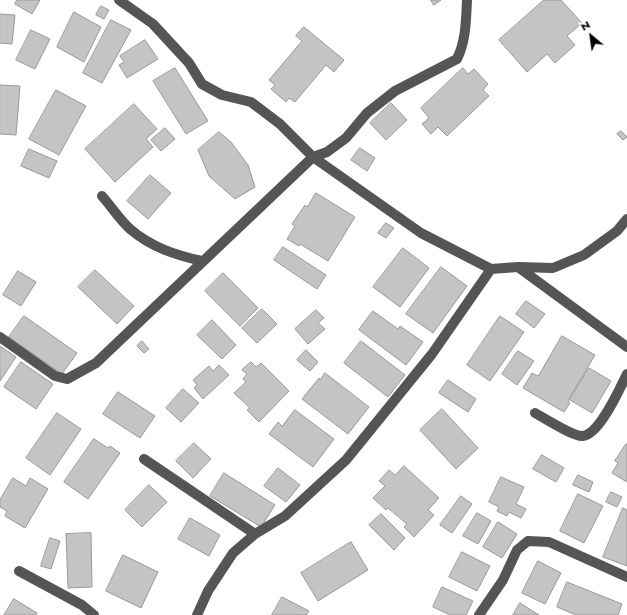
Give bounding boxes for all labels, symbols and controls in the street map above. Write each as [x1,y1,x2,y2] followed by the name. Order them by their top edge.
[571,16,611,56] north arrow
[577,16,593,35] text: N

